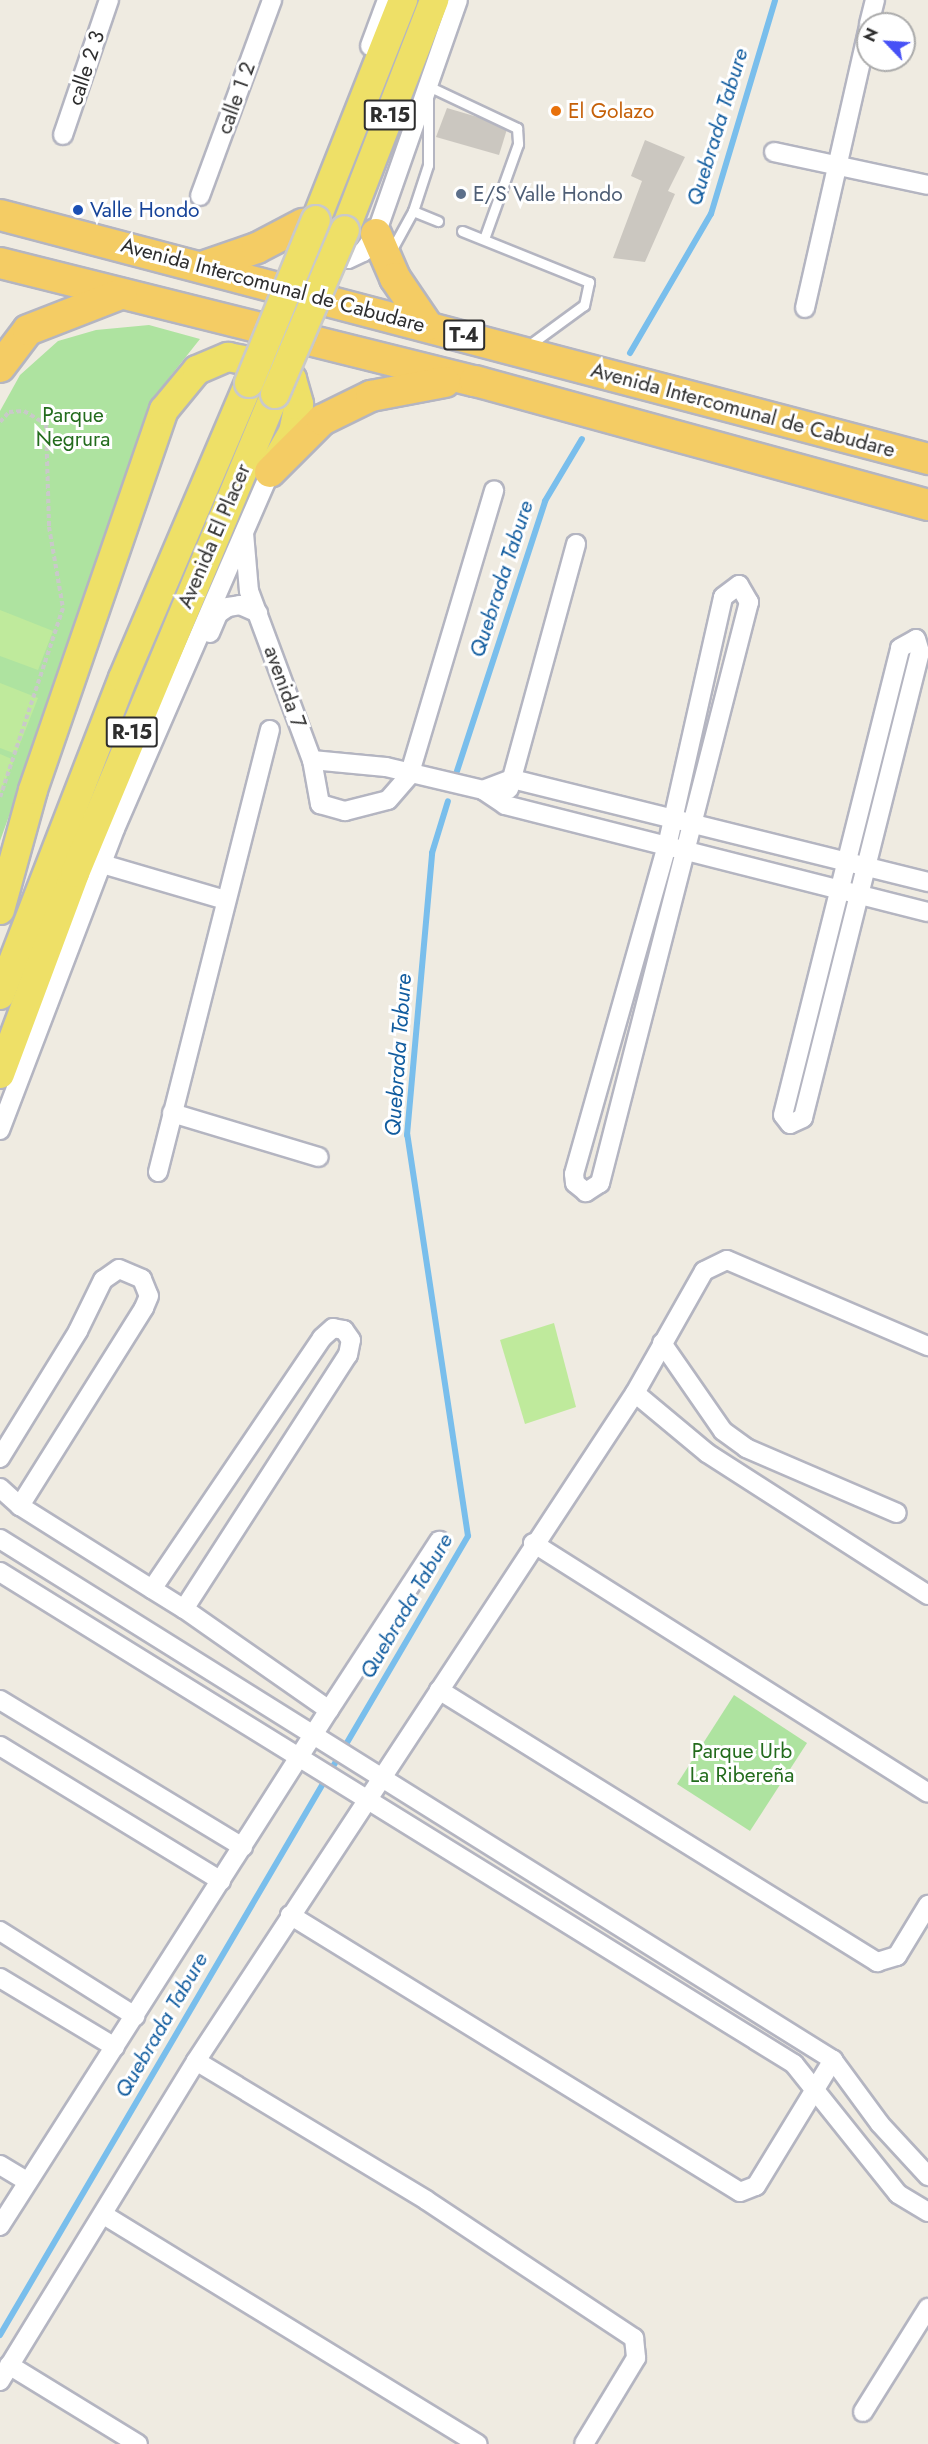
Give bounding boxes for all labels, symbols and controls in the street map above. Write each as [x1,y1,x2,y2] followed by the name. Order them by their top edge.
[856,12,916,72] north arrow
[858,24,884,46] text: N
[62,28,110,108] street label: calle 2 3
[681,45,753,209] water label: Quebrada Tabure
[211,59,261,137] street label: calle 1 2
[363,98,417,132] road number: R-15
[568,98,654,124] place label: El Golazo
[549,104,563,118] marker: El Golazo
[473,181,623,207] place label: E/S Valle Hondo
[454,187,468,201] marker: E/S Valle Hondo
[90,197,200,223] place label: Valle Hondo
[71,203,85,217] marker: Valle Hondo
[118,232,428,338] street label: Avenida Intercomunal de Cabudare
[443,318,485,352] road number: T-4
[588,357,898,463] street label: Avenida Intercomunal de Cabudare
[36,402,110,452] park label: Parque Negrura
[172,460,256,612] street label: Avenida El Placer
[463,497,539,661] water label: Quebrada Tabure
[259,642,311,732] street label: avenida 7
[105,715,159,749] road number: R-15
[379,973,417,1137] water label: Quebrada Tabure
[354,1529,458,1683] water label: Quebrada Tabure
[690,1738,794,1788] park label: Parque Urb La Ribereña
[109,1948,213,2102] water label: Quebrada Tabure

